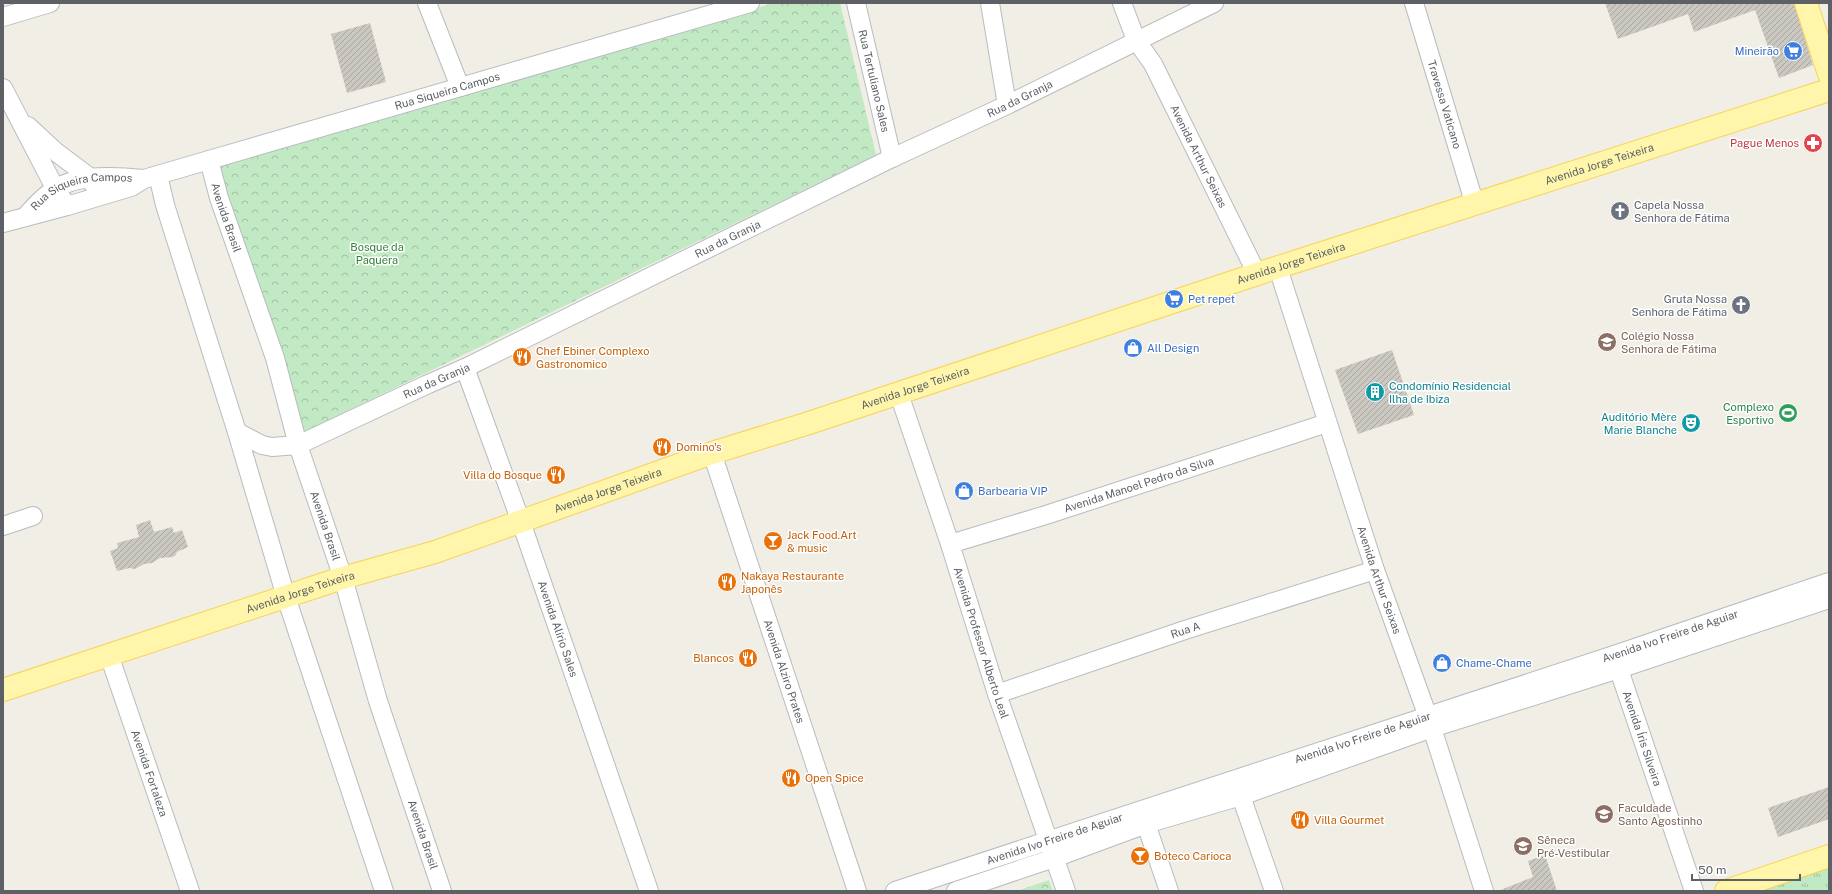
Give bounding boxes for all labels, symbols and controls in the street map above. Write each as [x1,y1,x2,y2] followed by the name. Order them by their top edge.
[856,28,892,134] street label: Rua Tertuliano Sales
[1782,40,1804,62] supermarket icon: Mineirão
[1735,45,1779,57] place label: Mineirão
[1426,59,1464,150] street label: Travessa Vaticano
[393,70,502,112] street label: Rua Siqueira Campos
[985,78,1054,119] street label: Rua da Granja
[1168,103,1229,210] street label: Avenida Arthur Seixas
[1802,132,1824,154] pharmacy icon: Pague Menos
[1730,137,1799,149] place label: Pague Menos
[1543,141,1655,187] street label: Avenida Jorge Teixeira
[28,171,133,213] street label: Rua Siqueira Campos
[209,181,243,254] street label: Avenida Brasil
[1634,199,1730,224] place label: Capela Nossa Senhora de Fátima
[1609,200,1631,222] church icon: Capela Nossa Senhora de Fátima
[693,218,762,260] street label: Rua da Granja
[1235,240,1347,286] street label: Avenida Jorge Teixeira
[350,241,404,266] park label: Bosque da Paquera
[1163,288,1185,310] supermarket icon: Pet repet
[1188,293,1235,305] place label: Pet repet
[1631,293,1727,318] place label: Gruta Nossa Senhora de Fátima
[1730,294,1752,316] church icon: Gruta Nossa Senhora de Fátima
[1621,330,1717,355] place label: Colégio Nossa Senhora de Fátima
[1596,331,1618,353] school or university icon: Colégio Nossa Senhora de Fátima
[1122,337,1144,359] shop icon: All Design
[1147,342,1199,354] place label: All Design
[536,345,650,370] place label: Chef Ebiner Complexo Gastronomico
[511,346,533,368] restaurant icon: Chef Ebiner Complexo Gastronomico
[401,361,472,401] street label: Rua da Granja
[859,364,971,411] street label: Avenida Jorge Teixeira
[1389,380,1511,405] place label: Condomínio Residencial Ilha de Ibiza
[1364,381,1386,403] building icon: Condomínio Residencial Ilha de Ibiza
[1723,401,1774,426] place label: Complexo Esportivo
[1777,402,1799,424] sports icon: Complexo Esportivo
[1601,411,1677,436] place label: Auditório Mère Marie Blanche
[1680,412,1702,434] theatre icon: Auditório Mère Marie Blanche
[651,436,673,458] restaurant icon: Domino's
[676,441,722,453] place label: Domino's
[1062,454,1215,515] street label: Avenida Manoel Pedro da Silva
[545,464,567,486] restaurant icon: Villa do Bosque
[552,466,663,515] street label: Avenida Jorge Teixeira
[463,469,542,481] place label: Villa do Bosque
[953,480,975,502] shop icon: Barbearia VIP
[978,485,1048,497] place label: Barbearia VIP
[308,489,343,562] street label: Avenida Brasil
[1355,525,1404,636] street label: Avenida Arthur Seixas
[787,529,857,554] place label: Jack Food.Art & music
[762,530,784,552] bar icon: Jack Food.Art & music
[952,566,1011,720] street label: Avenida Professor Alberto Leal
[244,569,356,615] street label: Avenida Jorge Teixeira
[741,570,844,595] place label: Nakaya Restaurante Japonês
[716,571,738,593] restaurant icon: Nakaya Restaurante Japonês
[536,579,580,679] street label: Avenida Alírio Sales
[1601,607,1740,664] street label: Avenida Ivo Freire de Aguiar
[762,618,807,725] street label: Avenida Alziro Prates
[1169,620,1202,640] street label: Rua A
[737,647,759,669] restaurant icon: Blancos
[693,652,734,664] place label: Blancos
[1431,652,1453,674] shop icon: Chame-Chame
[1456,657,1532,669] place label: Chame-Chame
[1621,689,1664,788] street label: Avenida Íris Silveira
[1293,710,1432,766] street label: Avenida Ivo Freire de Aguiar
[129,728,170,818] street label: Avenida Fortaleza
[780,767,802,789] restaurant icon: Open Spice
[805,772,864,784] place label: Open Spice
[406,798,440,871] street label: Avenida Brasil
[1618,802,1702,827] place label: Faculdade Santo Agostinho
[1593,803,1615,825] school or university icon: Faculdade Santo Agostinho
[1289,809,1311,831] restaurant icon: Villa Gourmet
[985,811,1124,867] street label: Avenida Ivo Freire de Aguiar
[1314,814,1384,826] place label: Villa Gourmet
[1537,834,1610,859] place label: Sêneca Pré-Vestibular
[1512,835,1534,857] school or university icon: Sêneca Pré-Vestibular
[1129,845,1151,867] bar icon: Boteco Carioca
[1154,850,1231,862] place label: Boteco Carioca
[1692,856,1800,882] scale bar
[1698,863,1726,877] text: 50 m

